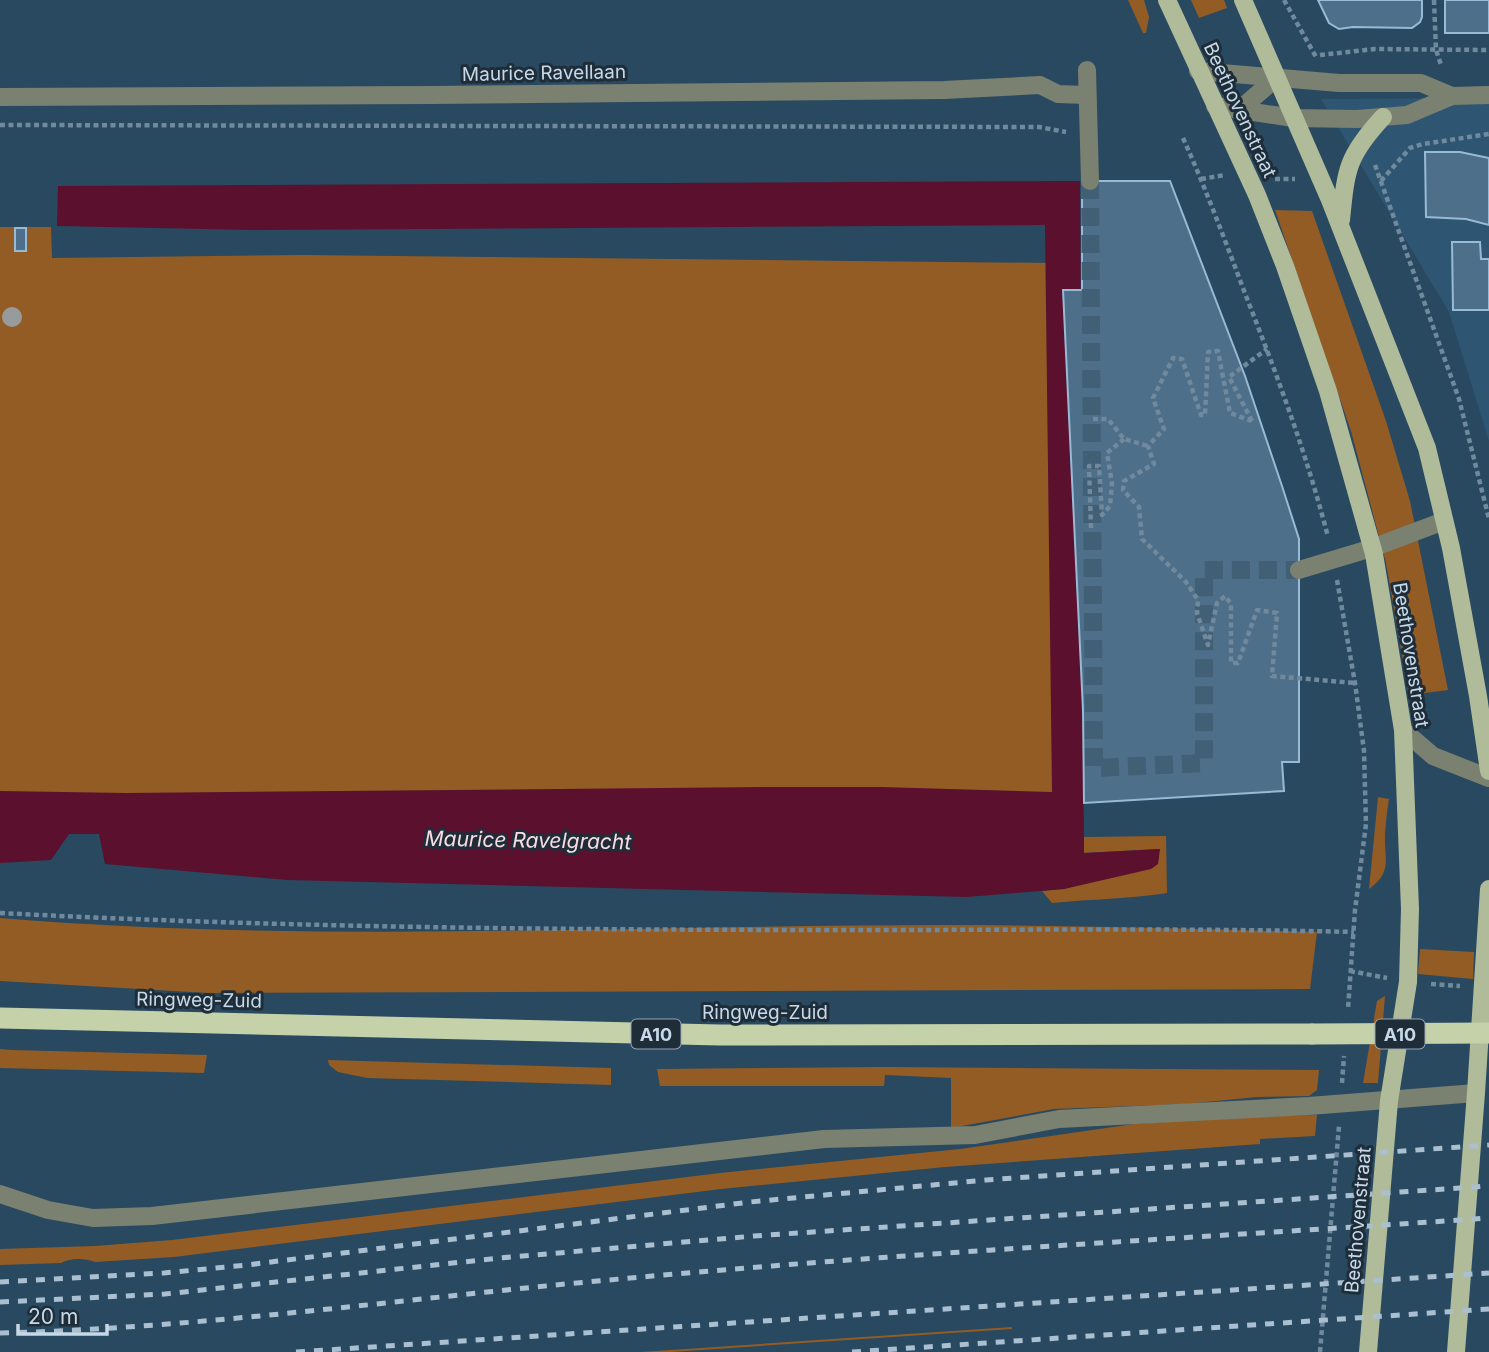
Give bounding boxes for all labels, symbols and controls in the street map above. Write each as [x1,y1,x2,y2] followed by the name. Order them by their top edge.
[1199,39,1281,181] street label: Beethovenstraat
[462,60,626,86] street label: Maurice Ravellaan
[1388,581,1434,729] street label: Beethovenstraat
[424,826,633,854] water label: Maurice Ravelgracht
[136,987,262,1013] street label: Ringweg-Zuid
[702,1001,828,1024] street label: Ringweg-Zuid
[632,1020,680,1049] road number: A10
[1376,1020,1424,1049] road number: A10
[1340,1146,1376,1294] street label: Beethovenstraat
[18,1292,107,1336] scale bar
[28,1304,78,1329] text: 20 m

